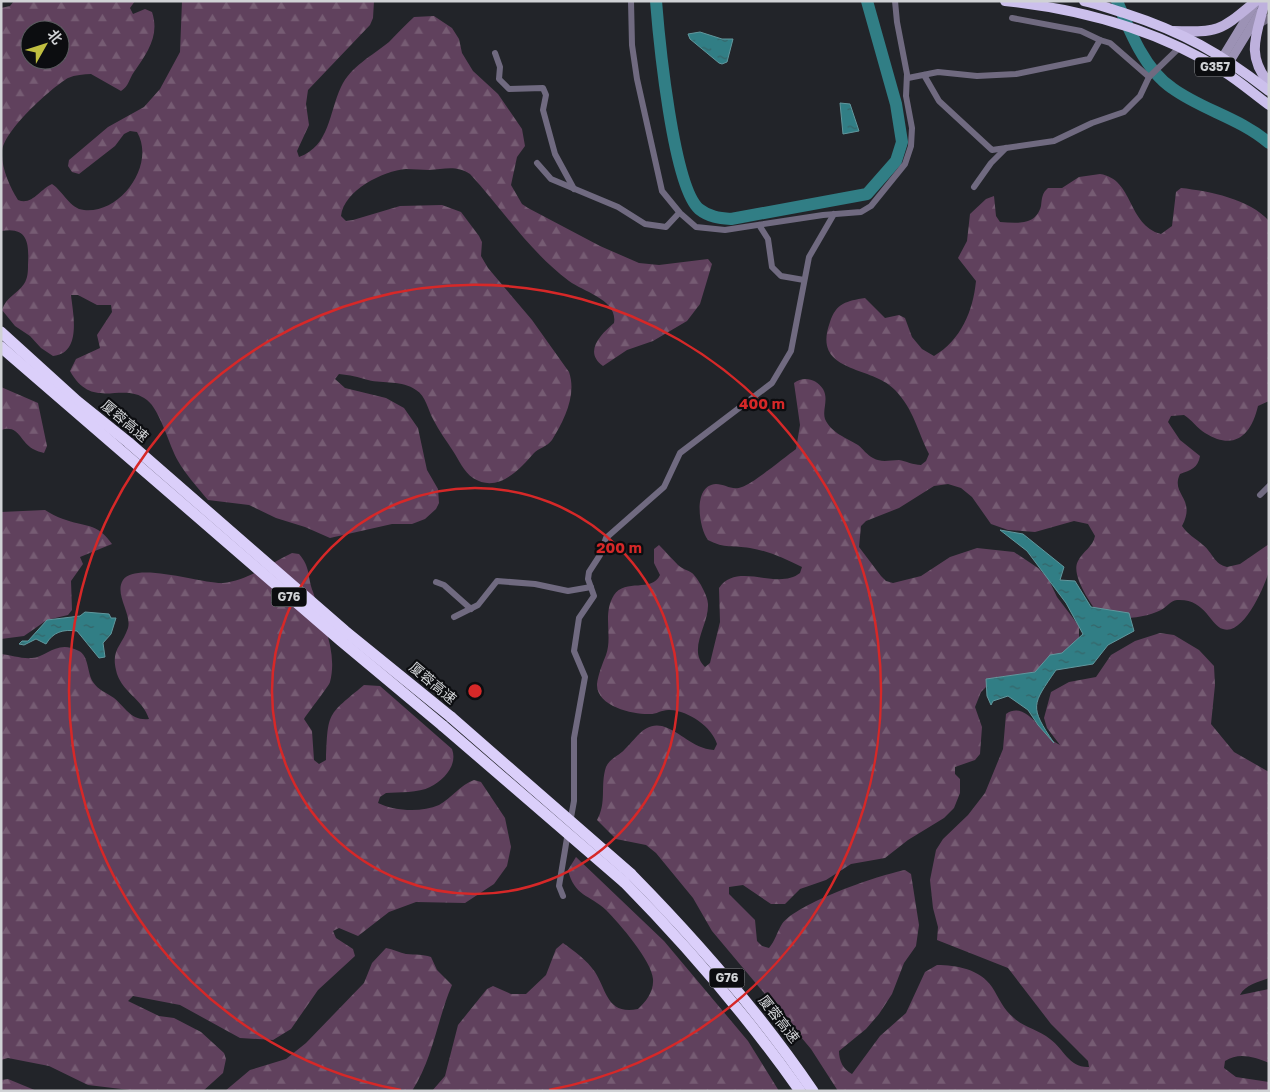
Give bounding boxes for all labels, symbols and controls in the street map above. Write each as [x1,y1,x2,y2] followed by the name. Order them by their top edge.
[20,20,70,70] north arrow
[44,26,67,47] text: 北
[1195,58,1235,76] road number: G357
[739,394,785,412] text: 400 m
[98,396,152,445] street label: 厦蓉高速
[596,538,642,556] text: 200 m
[272,588,306,606] road number: G76
[406,658,460,707] street label: 厦蓉高速
[466,682,484,700] centre of rings
[710,968,744,988] road number: G76
[755,991,803,1046] street label: 厦蓉高速

